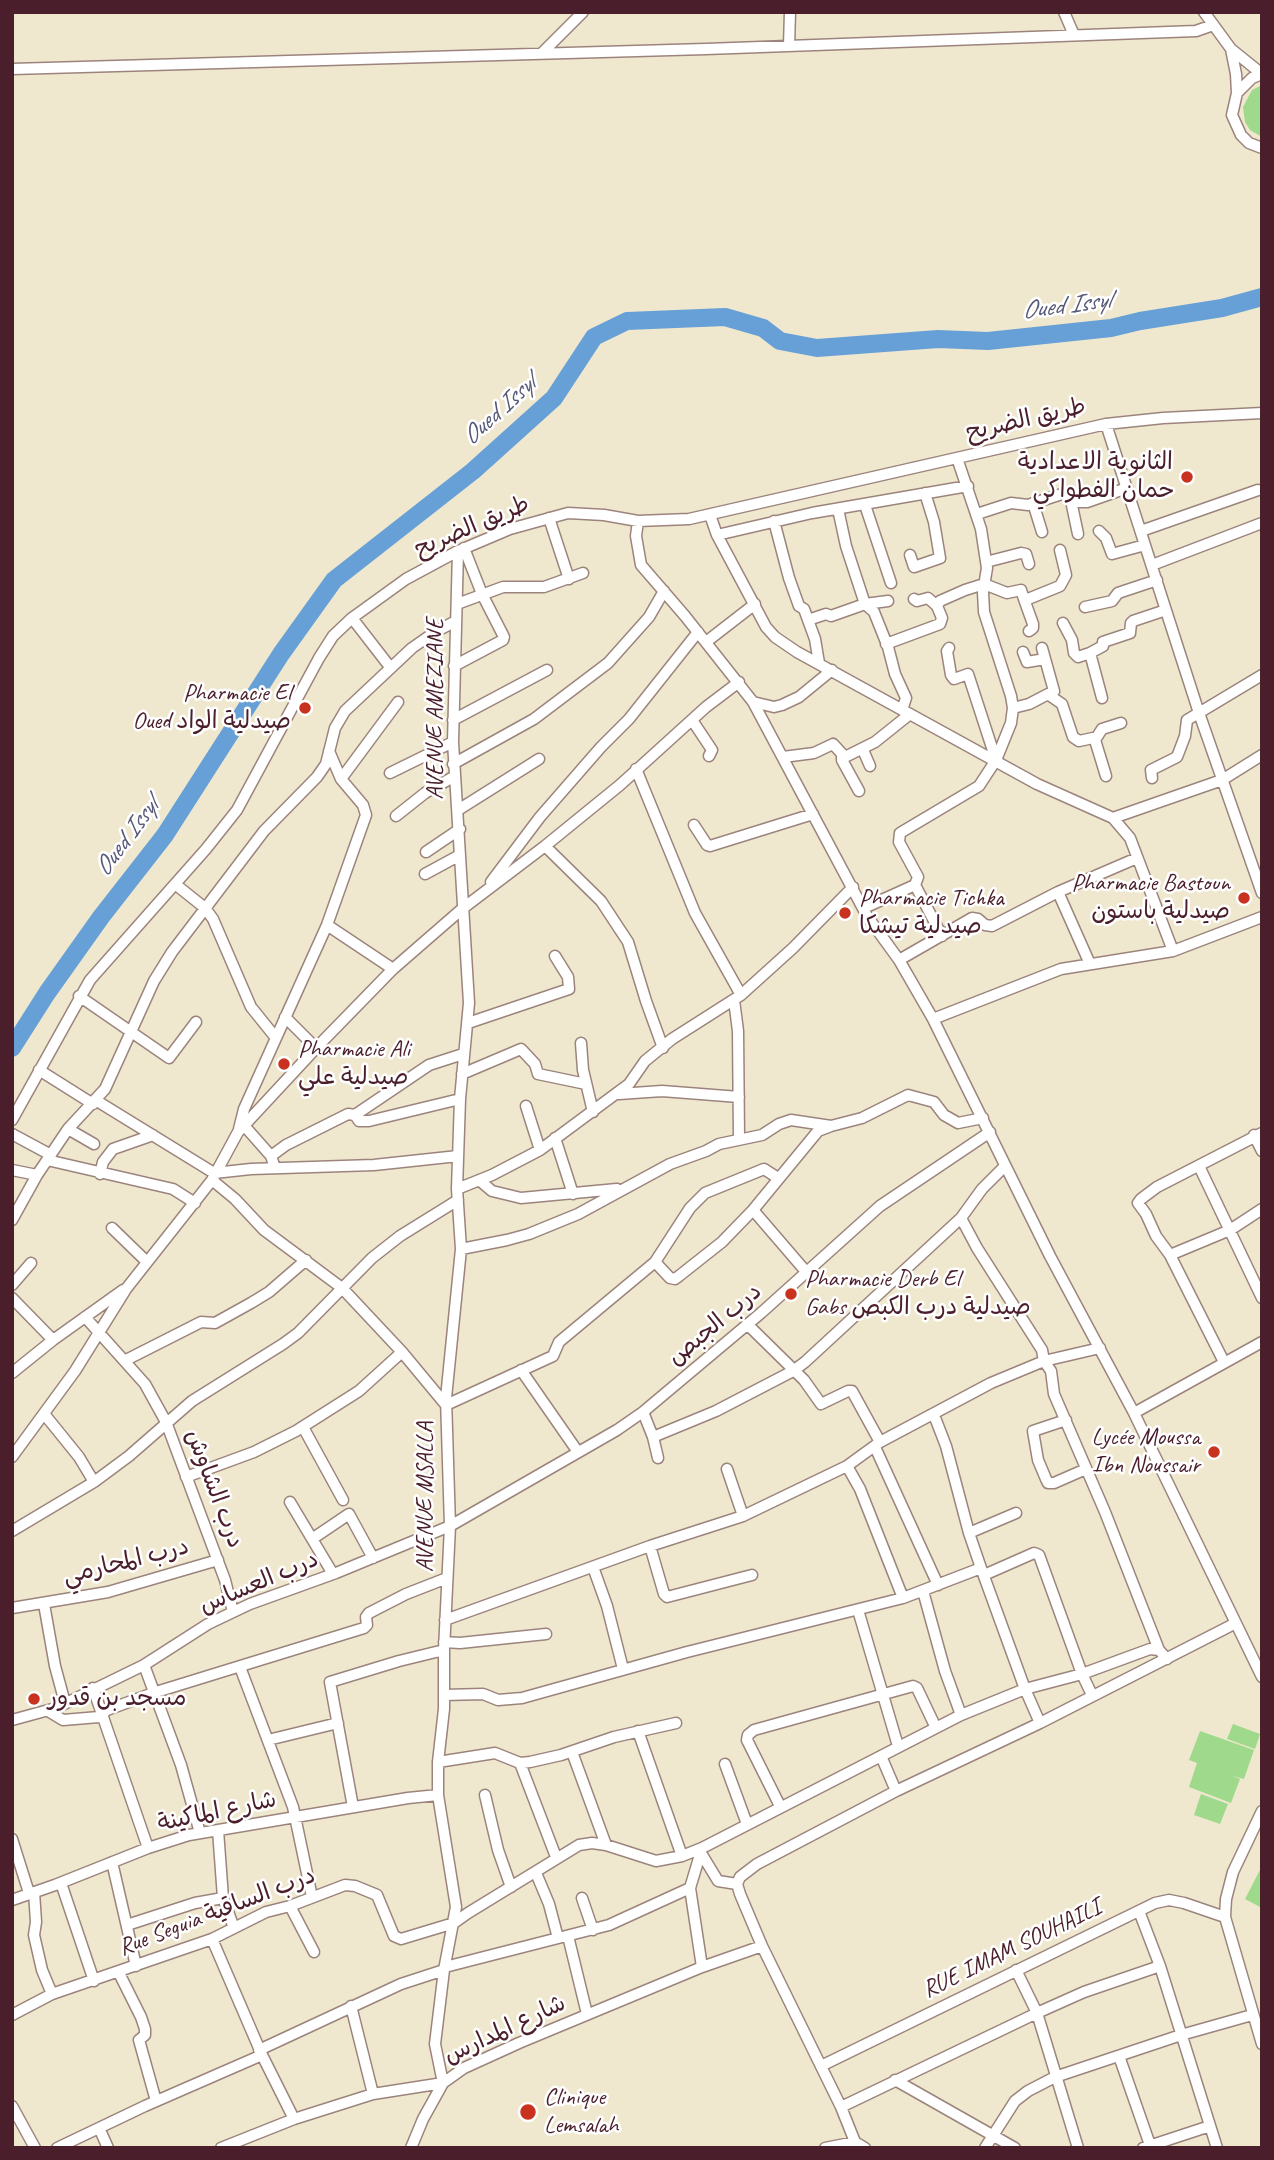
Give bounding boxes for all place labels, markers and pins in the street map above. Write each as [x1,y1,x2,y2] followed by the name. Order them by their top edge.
[1018,449,1173,505] place label: الثانوية الاعدادية حمان الفطواكي
[1179,469,1195,485] marker: الثانوية الاعدادية حمان الفطواكي
[133,680,291,736] place label: Pharmacie El Oued صيدلية الواد
[297,700,313,716] marker: Pharmacie El Oued صيدلية الواد
[1071,870,1230,926] place label: Pharmacie Bastoun صيدلية باستون
[859,885,1004,941] place label: Pharmacie Tichka صيدلية تيشكا
[1236,890,1252,906] marker: Pharmacie Bastoun صيدلية باستون
[837,905,853,921] marker: Pharmacie Tichka صيدلية تيشكا
[298,1036,410,1092] place label: Pharmacie Ali صيدلية علي
[276,1056,292,1072] marker: Pharmacie Ali صيدلية علي
[805,1266,1031,1322] place label: Pharmacie Derb El Gabs صيدلية درب الكبص
[783,1286,799,1302] marker: Pharmacie Derb El Gabs صيدلية درب الكبص
[1091,1424,1200,1480] place label: Lycée Moussa Ibn Noussair
[1206,1444,1222,1460] marker: Lycée Moussa Ibn Noussair
[48,1685,187,1713] place label: مسجد بن قدور
[26,1691,42,1707] marker: مسجد بن قدور
[544,2084,618,2140] place label: Clinique Lemsalah
[518,2102,538,2122] marker: Clinique Lemsalah

